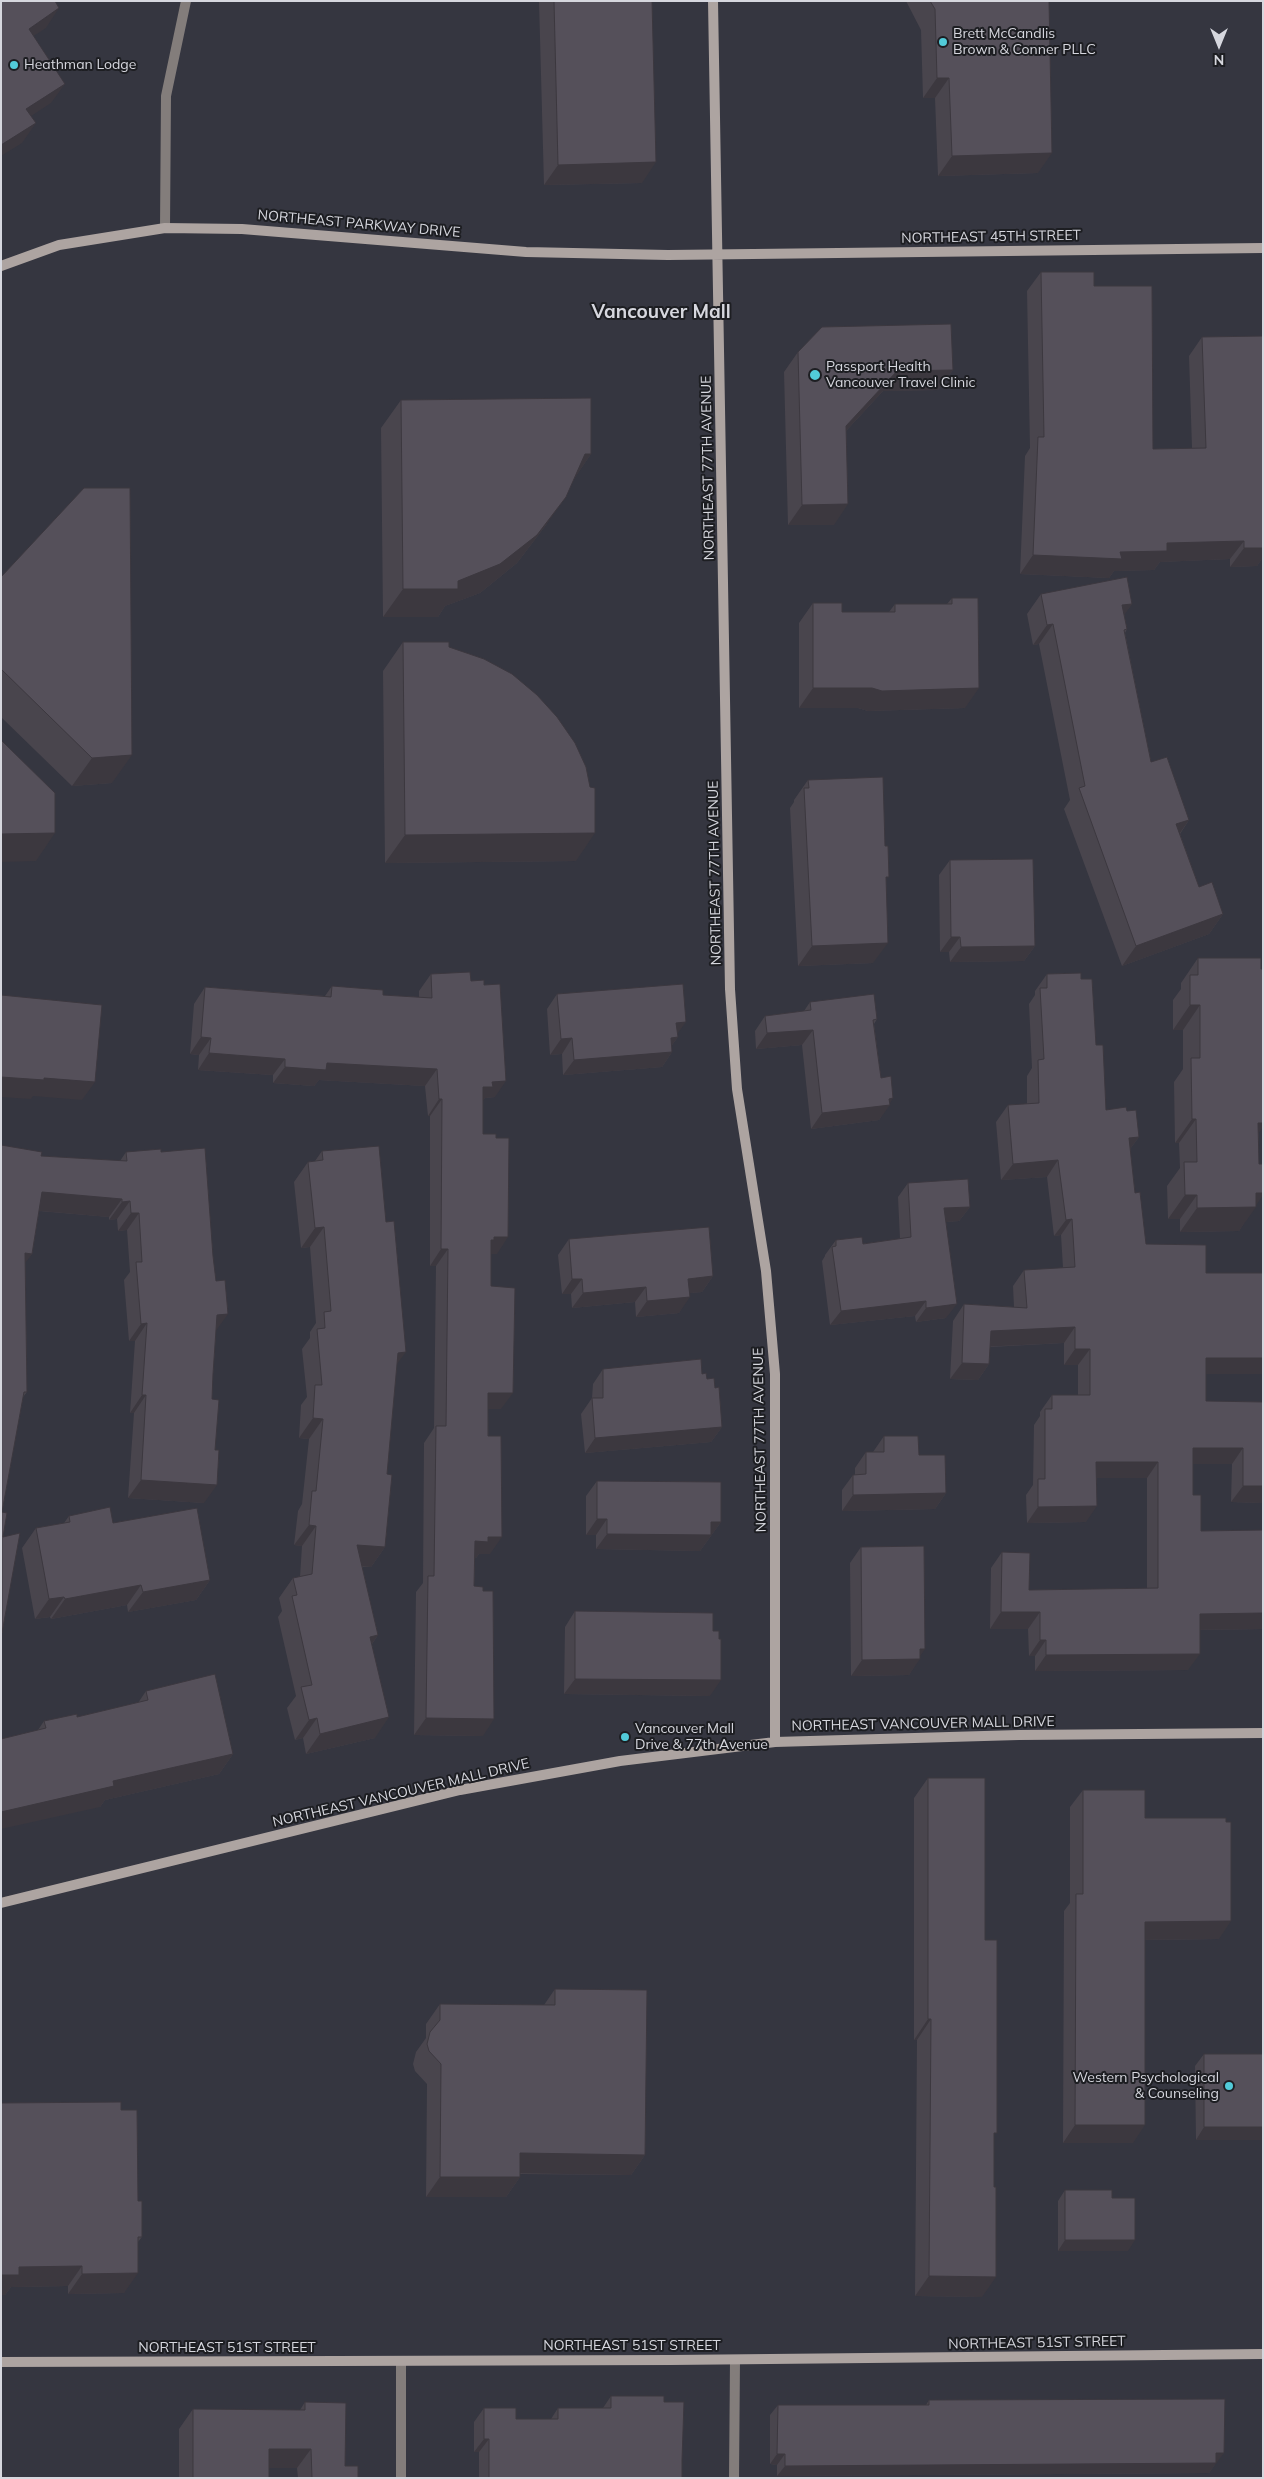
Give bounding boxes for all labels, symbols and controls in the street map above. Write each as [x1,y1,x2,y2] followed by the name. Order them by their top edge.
[1194,20,1244,70] north arrow
[953,26,1096,58] place label: Brett McCandlis Brown & Conner PLLC
[937,36,949,48] marker: Brett McCandlis Brown & Conner PLLC
[1214,51,1224,69] text: N
[24,57,136,73] place label: Heathman Lodge
[8,59,20,71] marker: Heathman Lodge
[257,207,461,241] street label: NORTHEAST PARKWAY DRIVE
[901,227,1081,247] street label: NORTHEAST 45TH STREET
[591,301,731,323] district label: Vancouver Mall
[826,359,975,392] place label: Passport Health Vancouver Travel Clinic
[808,368,822,382] marker: Passport Health Vancouver Travel Clinic
[698,375,718,561] street label: NORTHEAST 77TH AVENUE
[705,780,725,966] street label: NORTHEAST 77TH AVENUE
[750,1347,770,1533] street label: NORTHEAST 77TH AVENUE
[791,1713,1055,1735] street label: NORTHEAST VANCOUVER MALL DRIVE
[635,1721,768,1754] place label: Vancouver Mall Drive & 77th Avenue
[619,1731,631,1743] marker: Vancouver Mall Drive & 77th Avenue
[271,1755,531,1831] street label: NORTHEAST VANCOUVER MALL DRIVE
[1073,2070,1219,2102] place label: Western Psychological & Counseling
[1223,2080,1235,2092] marker: Western Psychological & Counseling
[948,2333,1126,2353] street label: NORTHEAST 51ST STREET
[543,2338,721,2354] street label: NORTHEAST 51ST STREET
[138,2340,316,2356] street label: NORTHEAST 51ST STREET

